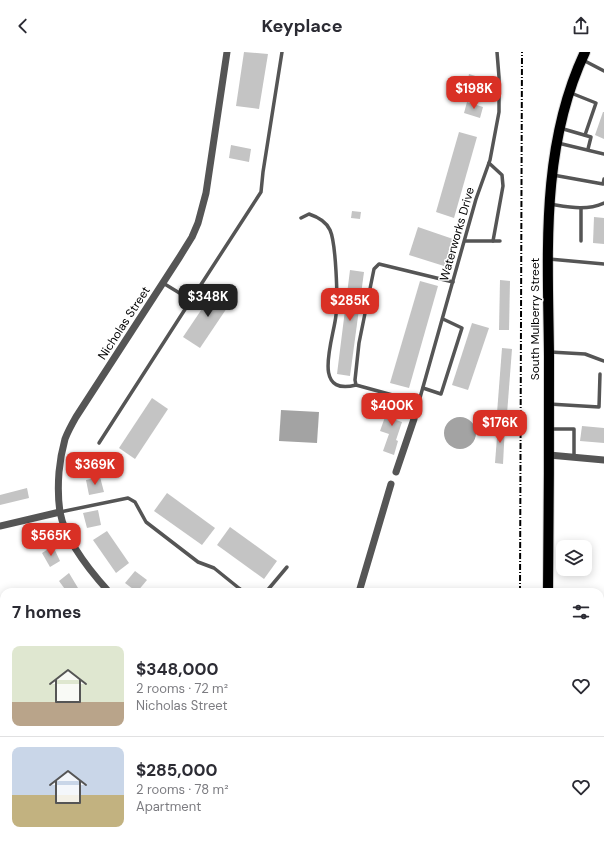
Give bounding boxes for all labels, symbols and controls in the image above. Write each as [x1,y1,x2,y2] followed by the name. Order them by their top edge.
[261,14,343,38] text: Keyplace
[12,15,34,37] icon: back
[570,15,592,37] icon: share
[446,76,502,110] pin: $198K
[455,80,493,97] text: $198K
[436,185,478,283] street label: Waterworks Drive
[527,257,543,380] street label: South Mulberry Street
[94,283,154,363] street label: Nicholas Street
[180,284,236,318] pin: $348K
[188,288,228,305] text: $348K
[322,288,378,322] pin: $285K
[330,292,370,309] text: $285K
[364,393,420,427] pin: $400K
[370,397,414,414] text: $400K
[472,410,528,444] pin: $176K
[482,414,518,431] text: $176K
[67,452,123,486] pin: $369K
[75,456,115,473] text: $369K
[23,523,79,557] pin: $565K
[31,527,71,544] text: $565K
[556,540,592,576] map controls
[556,540,592,576] button: layers
[12,601,81,623] text: 7 homes
[570,601,592,623] icon: filters
[136,658,218,680] text: $348,000
[44,662,92,710] icon: home
[570,675,592,697] icon: heart
[136,680,228,697] text: 2 rooms · 72 m²
[136,697,228,714] text: Nicholas Street
[136,759,217,781] text: $285,000
[44,763,92,811] icon: home
[570,776,592,798] icon: heart
[136,781,228,798] text: 2 rooms · 78 m²
[136,798,201,815] text: Apartment

